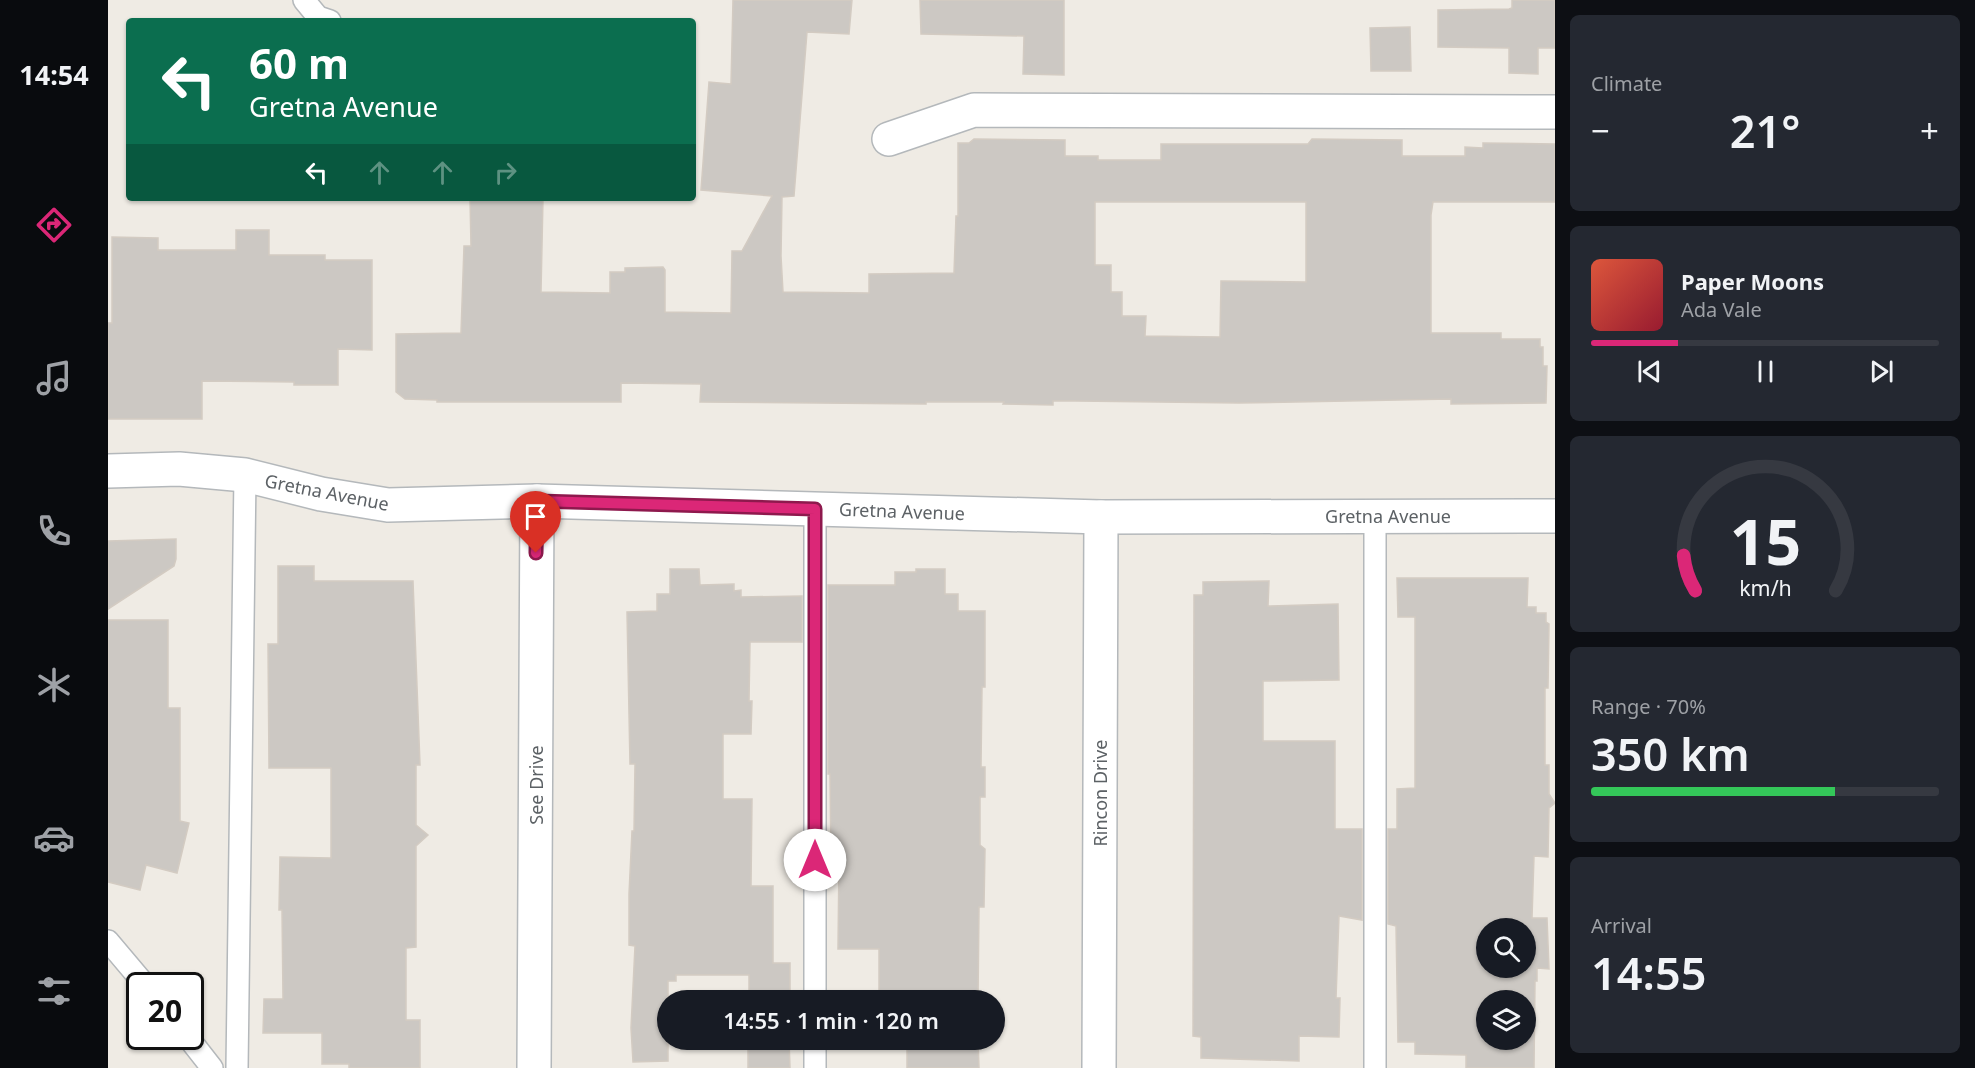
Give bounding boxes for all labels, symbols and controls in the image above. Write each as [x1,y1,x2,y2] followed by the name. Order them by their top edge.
[249,34,349,91] text: 60 m
[150,42,228,120] icon: left
[19,56,89,93] text: 14:54
[1591,70,1662,97] text: Climate
[249,88,438,125] text: Gretna Avenue
[1730,100,1800,161] text: 21°
[1591,108,1610,153] text: −
[1920,108,1939,153] text: +
[300,156,333,189] icon: left
[363,156,396,189] icon: ahead
[426,156,459,189] icon: ahead
[489,156,522,189] icon: right
[33,204,75,246] icon: directions
[1681,266,1824,296] text: Paper Moons
[1681,296,1762,323] text: Ada Vale
[1633,355,1666,388] icon: previous
[1749,355,1782,388] icon: pause
[1865,355,1898,388] icon: next
[33,357,75,399] icon: music
[263,468,391,516] street label: Gretna Avenue
[510,491,561,553] pin
[839,497,965,525] street label: Gretna Avenue
[1729,498,1801,583] text: 15
[519,500,552,533] icon: arrive
[1325,504,1451,528] street label: Gretna Avenue
[33,510,75,552] icon: phone
[1739,573,1791,602] text: km/h
[33,664,75,706] icon: climate
[1591,693,1706,720] text: Range · 70%
[1591,723,1750,784] text: 350 km
[1088,740,1112,846] street label: Rincon Drive
[524,745,548,825] street label: See Drive
[33,817,75,859] icon: car
[783,828,847,892] position arrow
[1591,912,1652,939] text: Arrival
[1476,918,1536,1050] map controls
[1476,918,1536,978] button: search
[1591,942,1706,1003] text: 14:55
[33,970,75,1012] icon: filters
[126,972,204,1050] speed limit sign: 20
[1476,990,1536,1050] button: layers
[723,1005,939,1035] text: 14:55 · 1 min · 120 m

